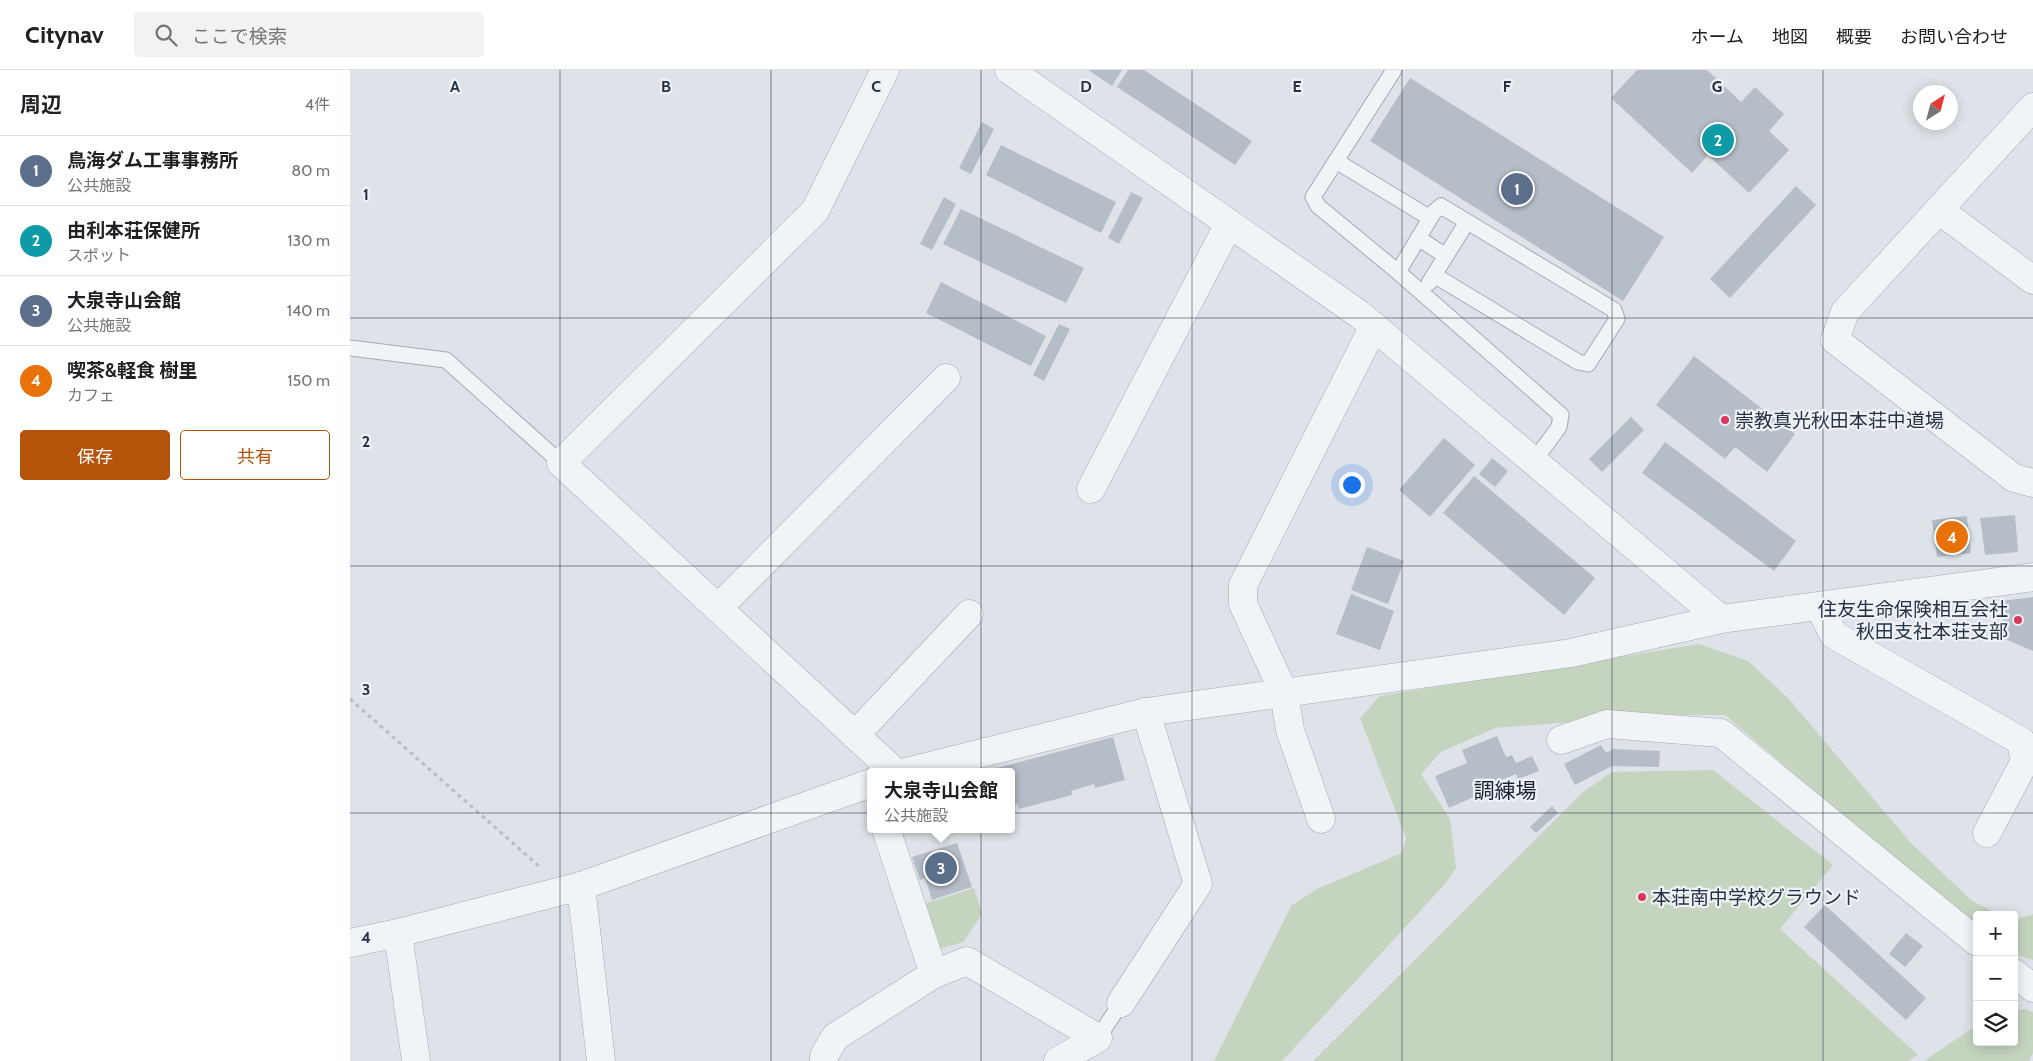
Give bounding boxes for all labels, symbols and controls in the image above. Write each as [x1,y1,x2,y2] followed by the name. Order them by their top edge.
[134,12,484,57] search box
[25,20,104,49] text: Citynav
[152,21,180,49] icon: search
[192,25,287,48] text: ここで検索
[1691,26,1744,48] text: ホーム
[1772,26,1808,48] text: 地図
[1836,26,1872,48] text: 概要
[1900,26,2008,48] text: お問い合わせ
[450,77,460,96] text: A
[661,77,671,96] text: B
[871,77,881,96] text: C
[1080,77,1092,96] text: D
[1292,77,1302,96] text: E
[1503,77,1512,96] text: F
[1712,77,1722,96] text: G
[1913,85,1958,130] north arrow
[20,92,62,117] text: 周辺
[305,95,330,114] text: 4件
[1702,121,1734,159] pin: 2
[67,149,238,172] text: 鳥海ダム工事事務所
[33,161,39,180] text: 1
[292,161,330,180] text: 80 m
[1501,170,1533,208] pin: 1
[67,176,131,195] text: 公共施設
[363,185,369,204] text: 1
[67,219,200,242] text: 由利本荘保健所
[32,231,40,250] text: 2
[287,231,330,250] text: 130 m
[67,246,131,265] text: スポット
[67,289,181,312] text: 大泉寺山会館
[32,301,40,320] text: 3
[287,301,330,320] text: 140 m
[67,316,131,335] text: 公共施設
[67,359,197,382] text: 喫茶&軽食 樹里
[31,371,41,390] text: 4
[287,371,330,390] text: 150 m
[67,386,115,405] text: カフェ
[1735,409,1944,432] place label: 崇教真光秋田本荘中道場
[1719,414,1731,426] marker: 崇教真光秋田本荘中道場
[20,430,170,480] button: 保存
[180,430,330,480] button: 共有
[362,432,370,451] text: 2
[1339,472,1365,498] your location
[1936,518,1968,556] pin: 4
[1818,598,2008,643] place label: 住友生命保険相互会社 秋田支社本荘支部
[2012,614,2024,626] marker: 住友生命保険相互会社 秋田支社本荘支部
[362,680,370,699] text: 3
[867,768,1015,833] popup
[1474,778,1537,803] district label: 調練場
[884,779,998,802] text: 大泉寺山会館
[884,806,948,825] text: 公共施設
[925,849,957,887] pin: 3
[1652,886,1861,909] place label: 本荘南中学校グラウンド
[1636,891,1648,903] marker: 本荘南中学校グラウンド
[1973,911,2018,1046] map controls
[1973,911,2018,956] button: +
[361,928,371,947] text: 4
[1973,956,2018,1001] button: −
[1973,1001,2018,1046] button: layers

